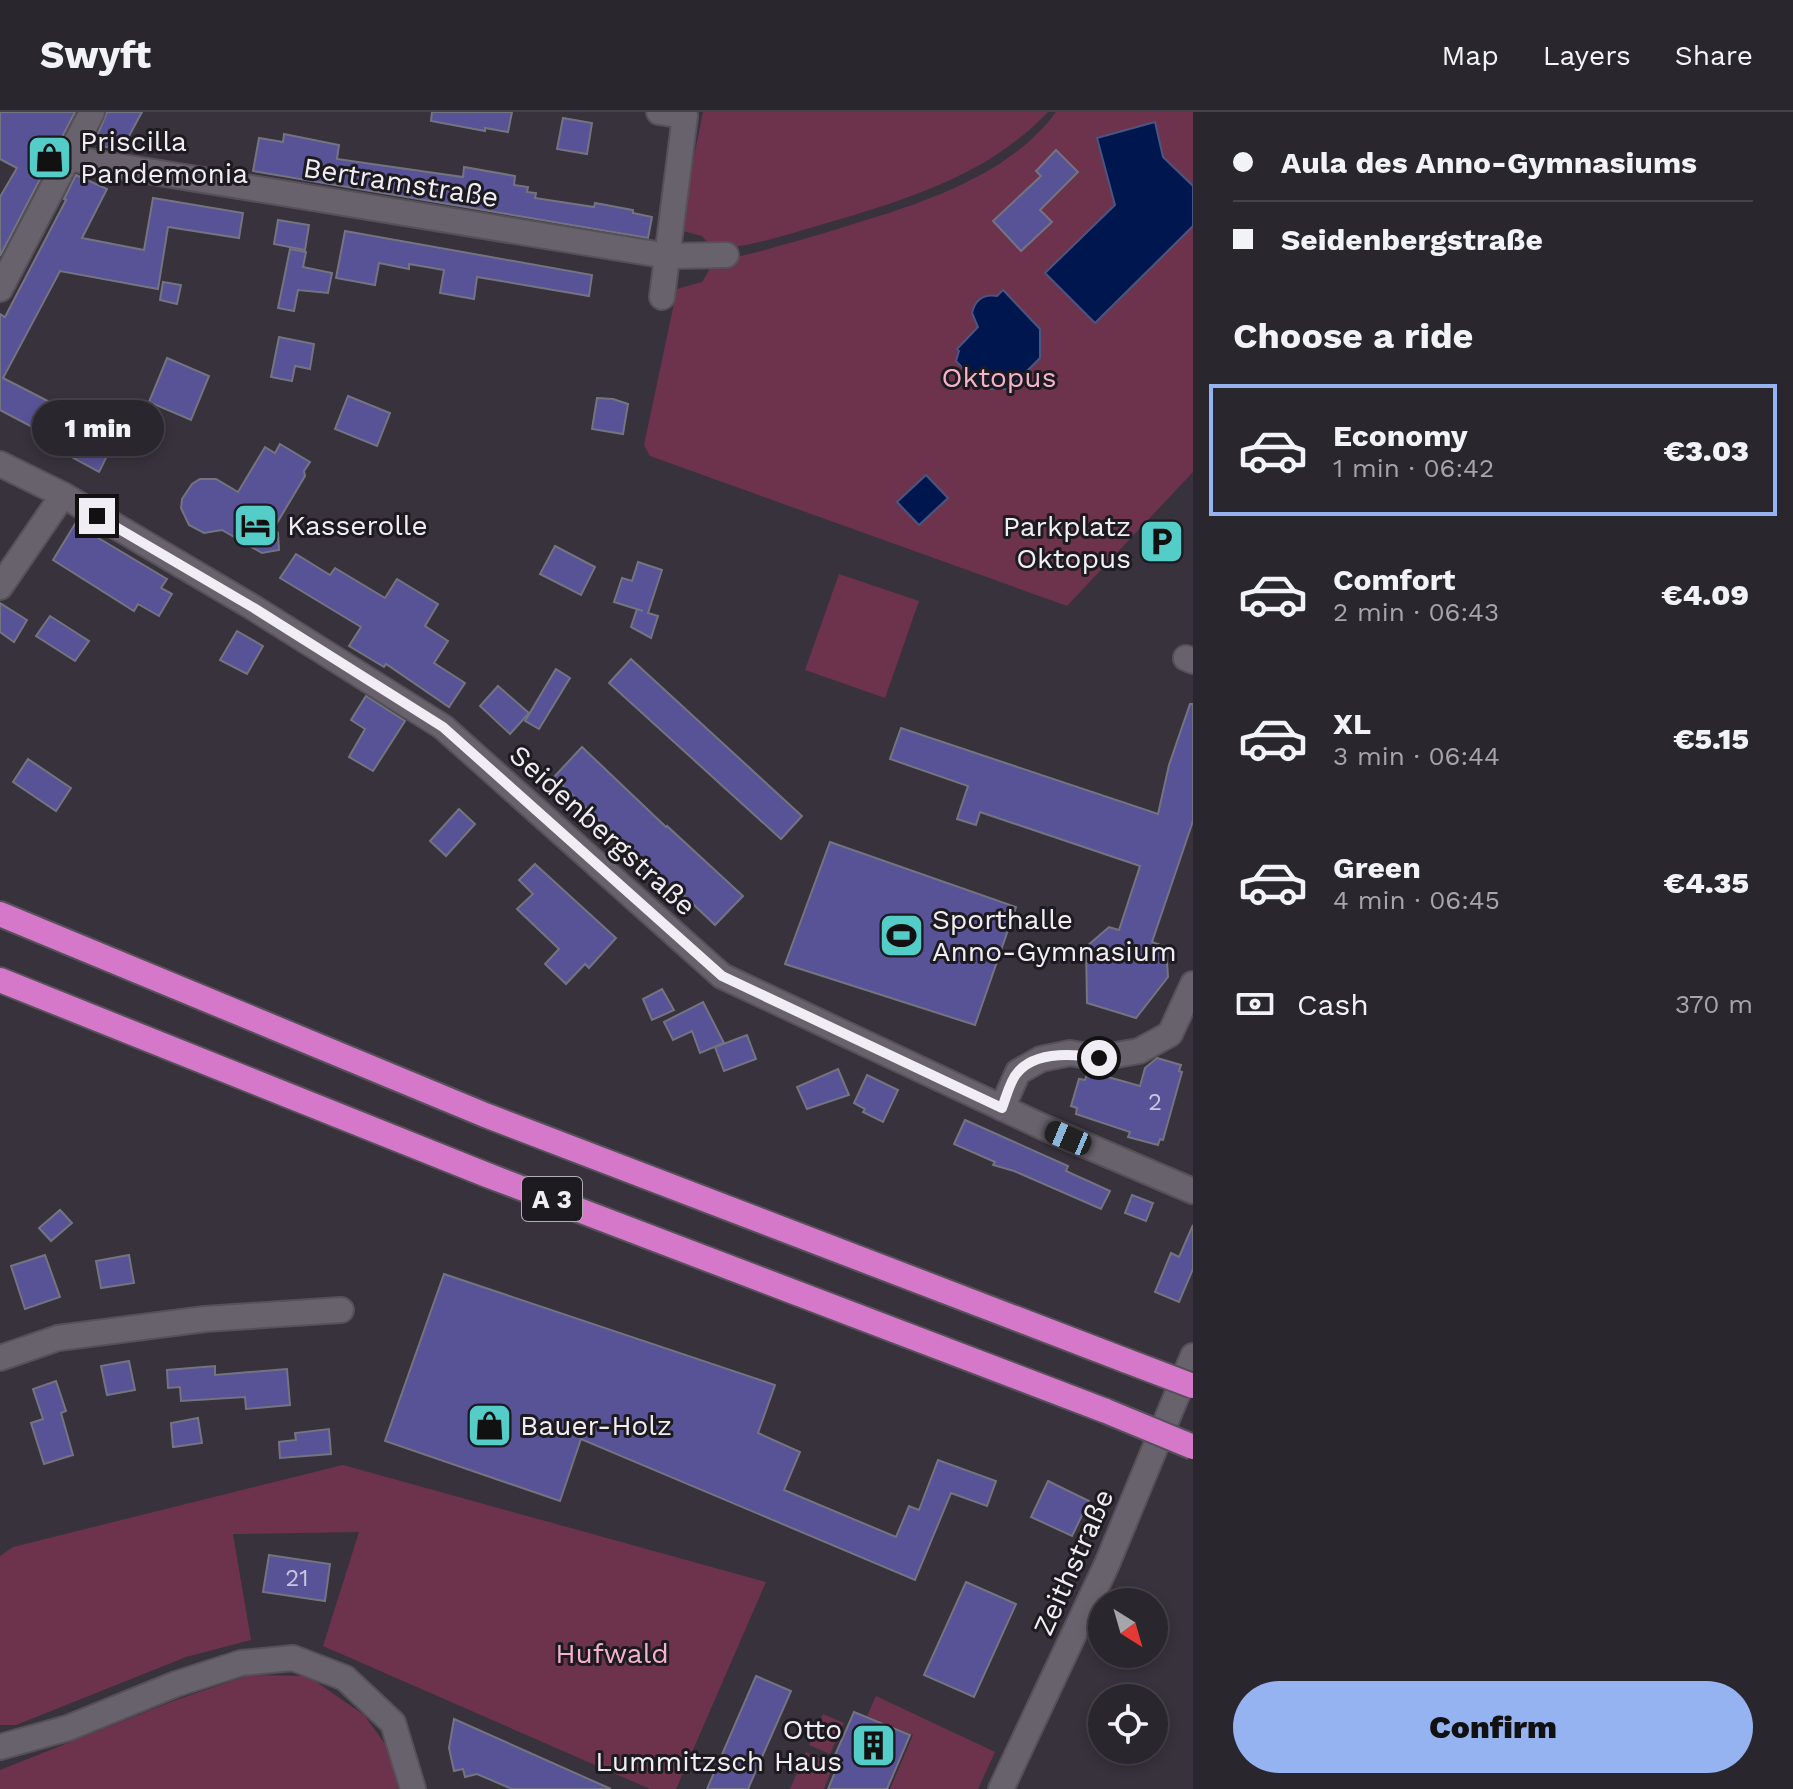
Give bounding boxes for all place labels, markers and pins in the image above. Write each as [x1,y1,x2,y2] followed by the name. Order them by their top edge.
[80,125,248,190] place label: Priscilla Pandemonia
[25,133,73,181] shop icon: Priscilla Pandemonia
[232,501,280,549] hotel icon: Kasserolle
[287,509,428,542] place label: Kasserolle
[1003,510,1131,575] place label: Parkplatz Oktopus
[1138,518,1186,566] parking icon: Parkplatz Oktopus
[932,903,1177,968] place label: Sporthalle Anno-Gymnasium
[877,911,925,959] sports icon: Sporthalle Anno-Gymnasium
[465,1401,513,1449] shop icon: Bauer-Holz
[520,1409,672,1442] place label: Bauer-Holz
[595,1713,842,1778] place label: Otto Lummitzsch Haus
[849,1721,897,1769] building icon: Otto Lummitzsch Haus

